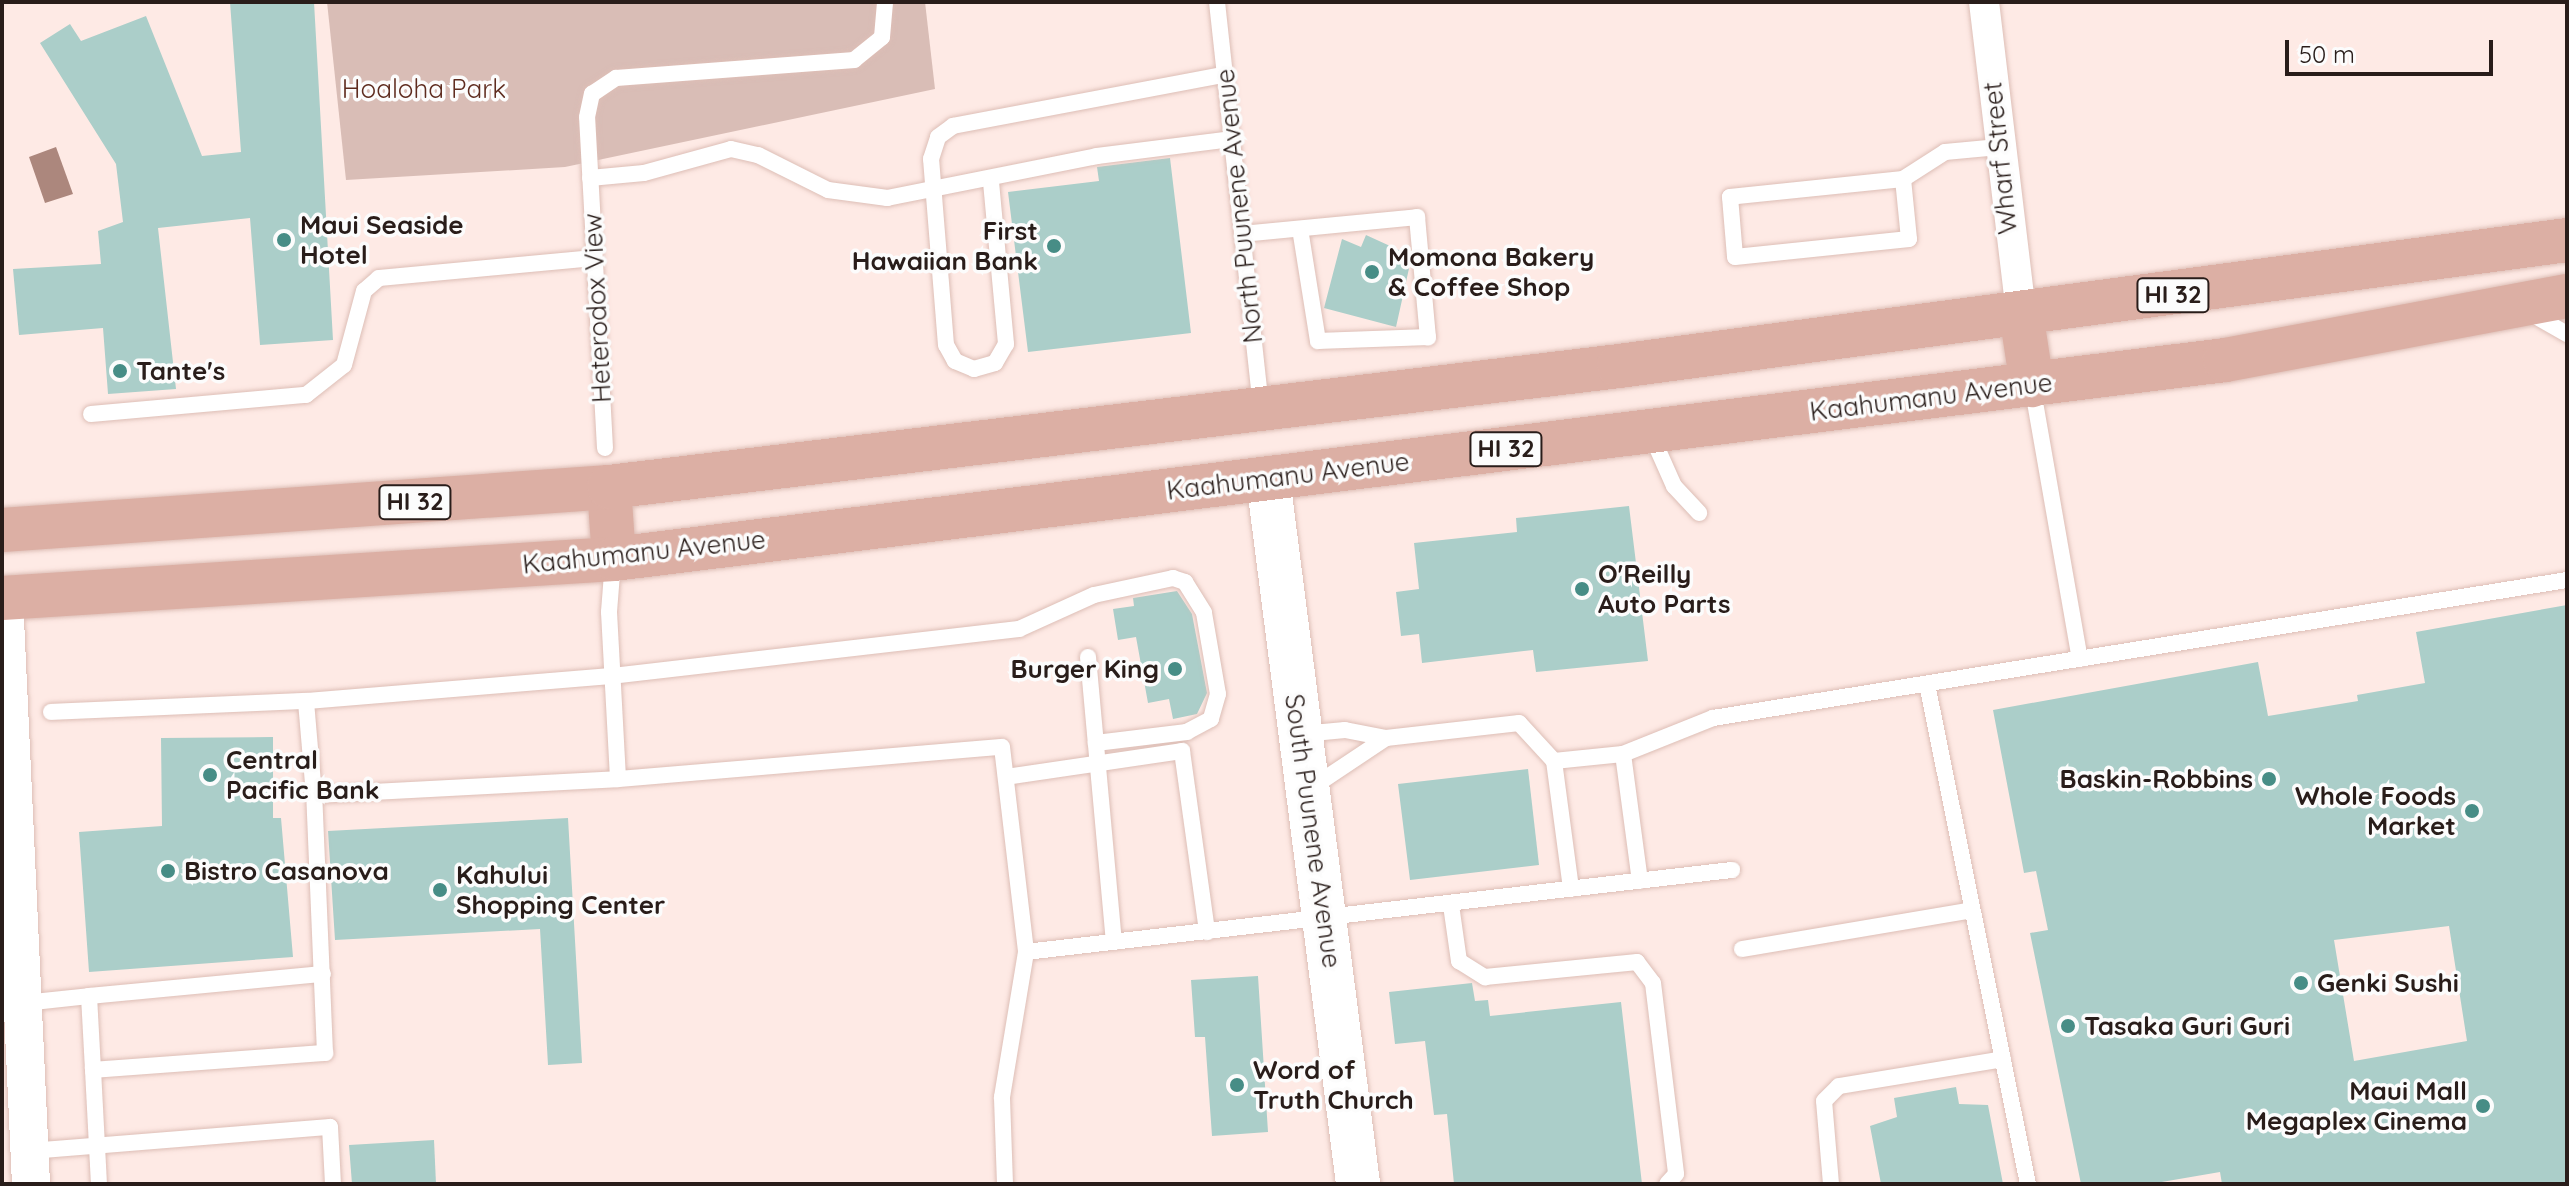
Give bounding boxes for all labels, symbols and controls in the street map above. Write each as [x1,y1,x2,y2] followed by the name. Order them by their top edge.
[2289,24,2497,74] scale bar
[2299,39,2355,69] text: 50 m
[1209,67,1269,345] street label: North Puunene Avenue
[342,73,506,105] park label: Hoaloha Park
[1976,80,2024,236] street label: Wharf Street
[300,209,464,270] place label: Maui Seaside Hotel
[576,212,618,404] street label: Heterodox View
[852,215,1038,276] place label: First Hawaiian Bank
[275,231,293,249] marker: Maui Seaside Hotel
[1045,237,1063,255] marker: First Hawaiian Bank
[1388,241,1594,302] place label: Momona Bakery & Coffee Shop
[1363,263,1381,281] marker: Momona Bakery & Coffee Shop
[2135,275,2211,315] road number: HI 32
[136,355,225,387] place label: Tante's
[111,362,129,380] marker: Tante's
[1808,367,2054,427] street label: Kaahumanu Avenue
[1468,429,1544,469] road number: HI 32
[1165,446,1411,506] street label: Kaahumanu Avenue
[377,482,453,522] road number: HI 32
[521,524,767,580] street label: Kaahumanu Avenue
[1598,558,1730,620] place label: O'Reilly Auto Parts
[1573,580,1591,598] marker: O'Reilly Auto Parts
[1011,653,1159,685] place label: Burger King
[1166,660,1184,678] marker: Burger King
[1278,692,1348,970] street label: South Puunene Avenue
[226,744,379,806] place label: Central Pacific Bank
[2060,763,2253,795] place label: Baskin-Robbins
[201,766,219,784] marker: Central Pacific Bank
[2260,770,2278,788] marker: Baskin-Robbins
[2295,780,2456,842] place label: Whole Foods Market
[2463,802,2481,820] marker: Whole Foods Market
[184,855,389,887] place label: Bistro Casanova
[456,859,665,920] place label: Kahului Shopping Center
[159,862,177,880] marker: Bistro Casanova
[431,881,449,899] marker: Kahului Shopping Center
[2317,967,2459,999] place label: Genki Sushi
[2292,974,2310,992] marker: Genki Sushi
[2084,1010,2290,1042] place label: Tasaka Guri Guri
[2059,1017,2077,1035] marker: Tasaka Guri Guri
[1253,1054,1414,1116] place label: Word of Truth Church
[2246,1075,2467,1136] place label: Maui Mall Megaplex Cinema
[1228,1076,1246,1094] marker: Word of Truth Church
[2474,1097,2492,1115] marker: Maui Mall Megaplex Cinema

